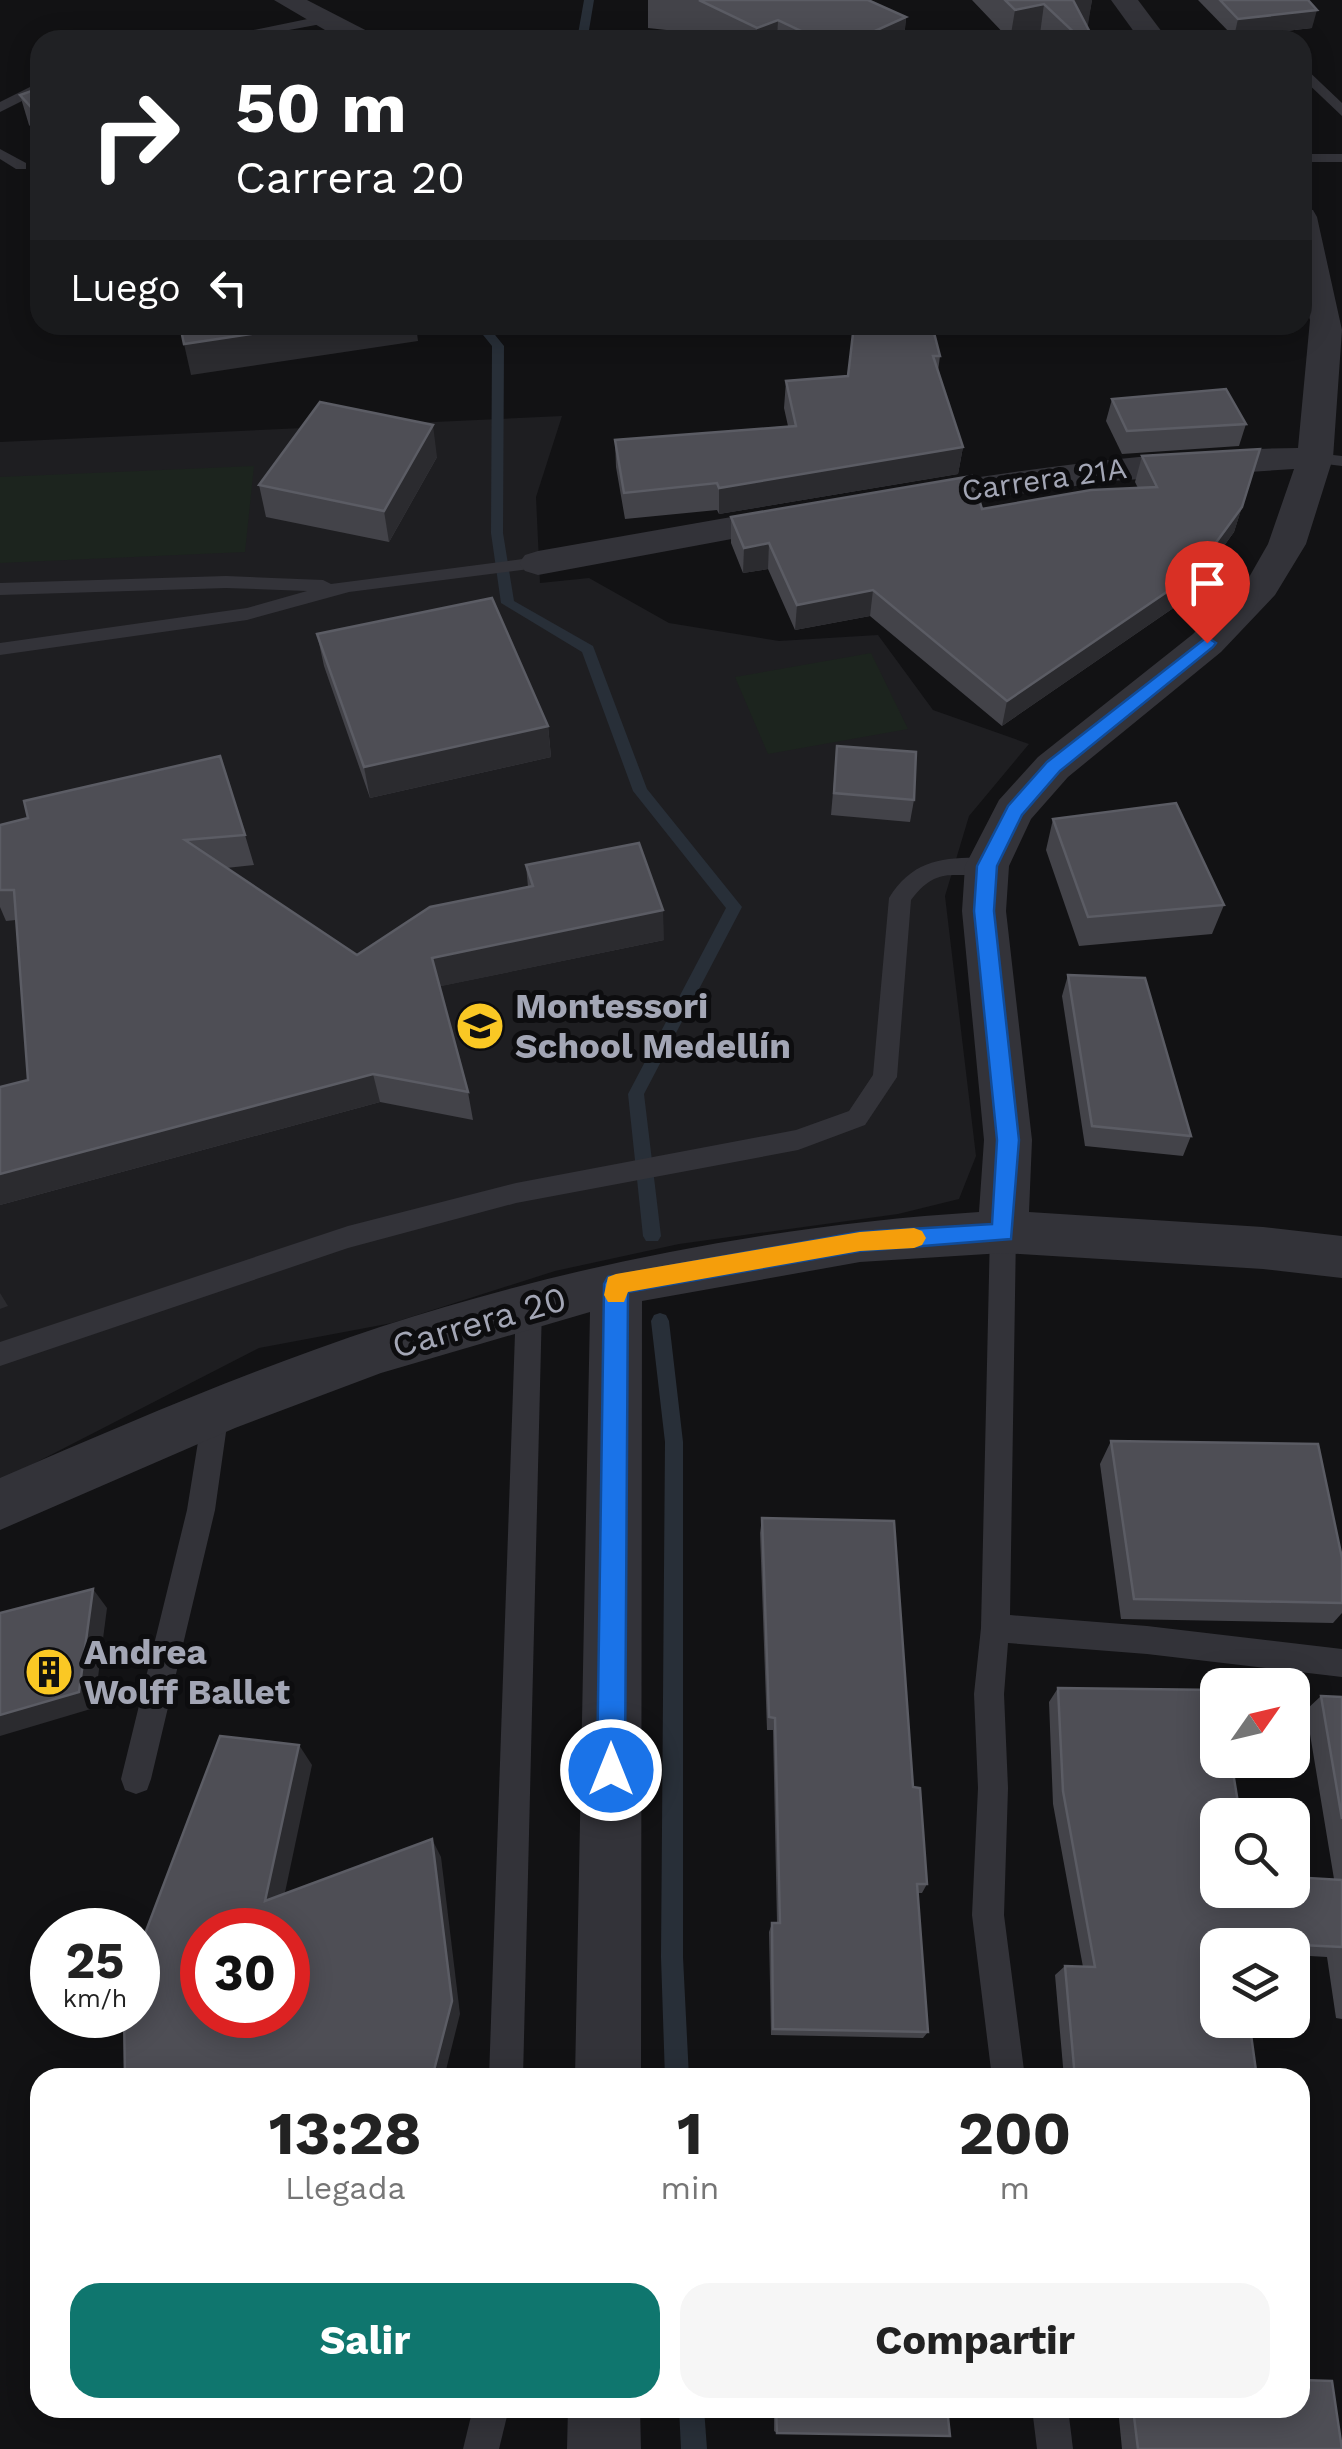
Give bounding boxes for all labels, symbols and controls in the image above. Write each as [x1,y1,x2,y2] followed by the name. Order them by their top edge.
[235,67,407,149] text: 50 m
[70,70,200,200] icon: right
[235,151,465,204] text: Carrera 20
[201,260,256,315] icon: left
[70,266,181,310] text: Luego
[959,450,1129,508] street label: Carrera 21A
[1165,541,1250,644] pin
[1180,556,1235,611] icon: arrive
[515,985,791,1067] place label: Montessori School Medellín
[454,1000,506,1052] school or university icon: Montessori School Medellín
[387,1277,571,1367] street label: Carrera 20
[84,1631,290,1713] place label: Andrea Wolff Ballet
[23,1646,75,1698] building icon: Andrea Wolff Ballet
[1200,1668,1310,1778] north arrow
[1200,1668,1310,2038] map controls
[559,1718,663,1822] position arrow
[1200,1798,1310,1908] button: search
[180,1908,310,2038] speed limit sign: 30
[1200,1928,1310,2038] button: layers
[66,1931,124,1990] text: 25
[63,1984,127,2013] text: km/h
[269,2098,422,2169] text: 13:28
[677,2098,703,2169] text: 1
[958,2098,1071,2169] text: 200
[285,2169,406,2207] text: Llegada
[661,2169,719,2207] text: min
[999,2169,1030,2207] text: m
[70,2283,660,2398] button: Salir
[680,2283,1270,2398] button: Compartir

